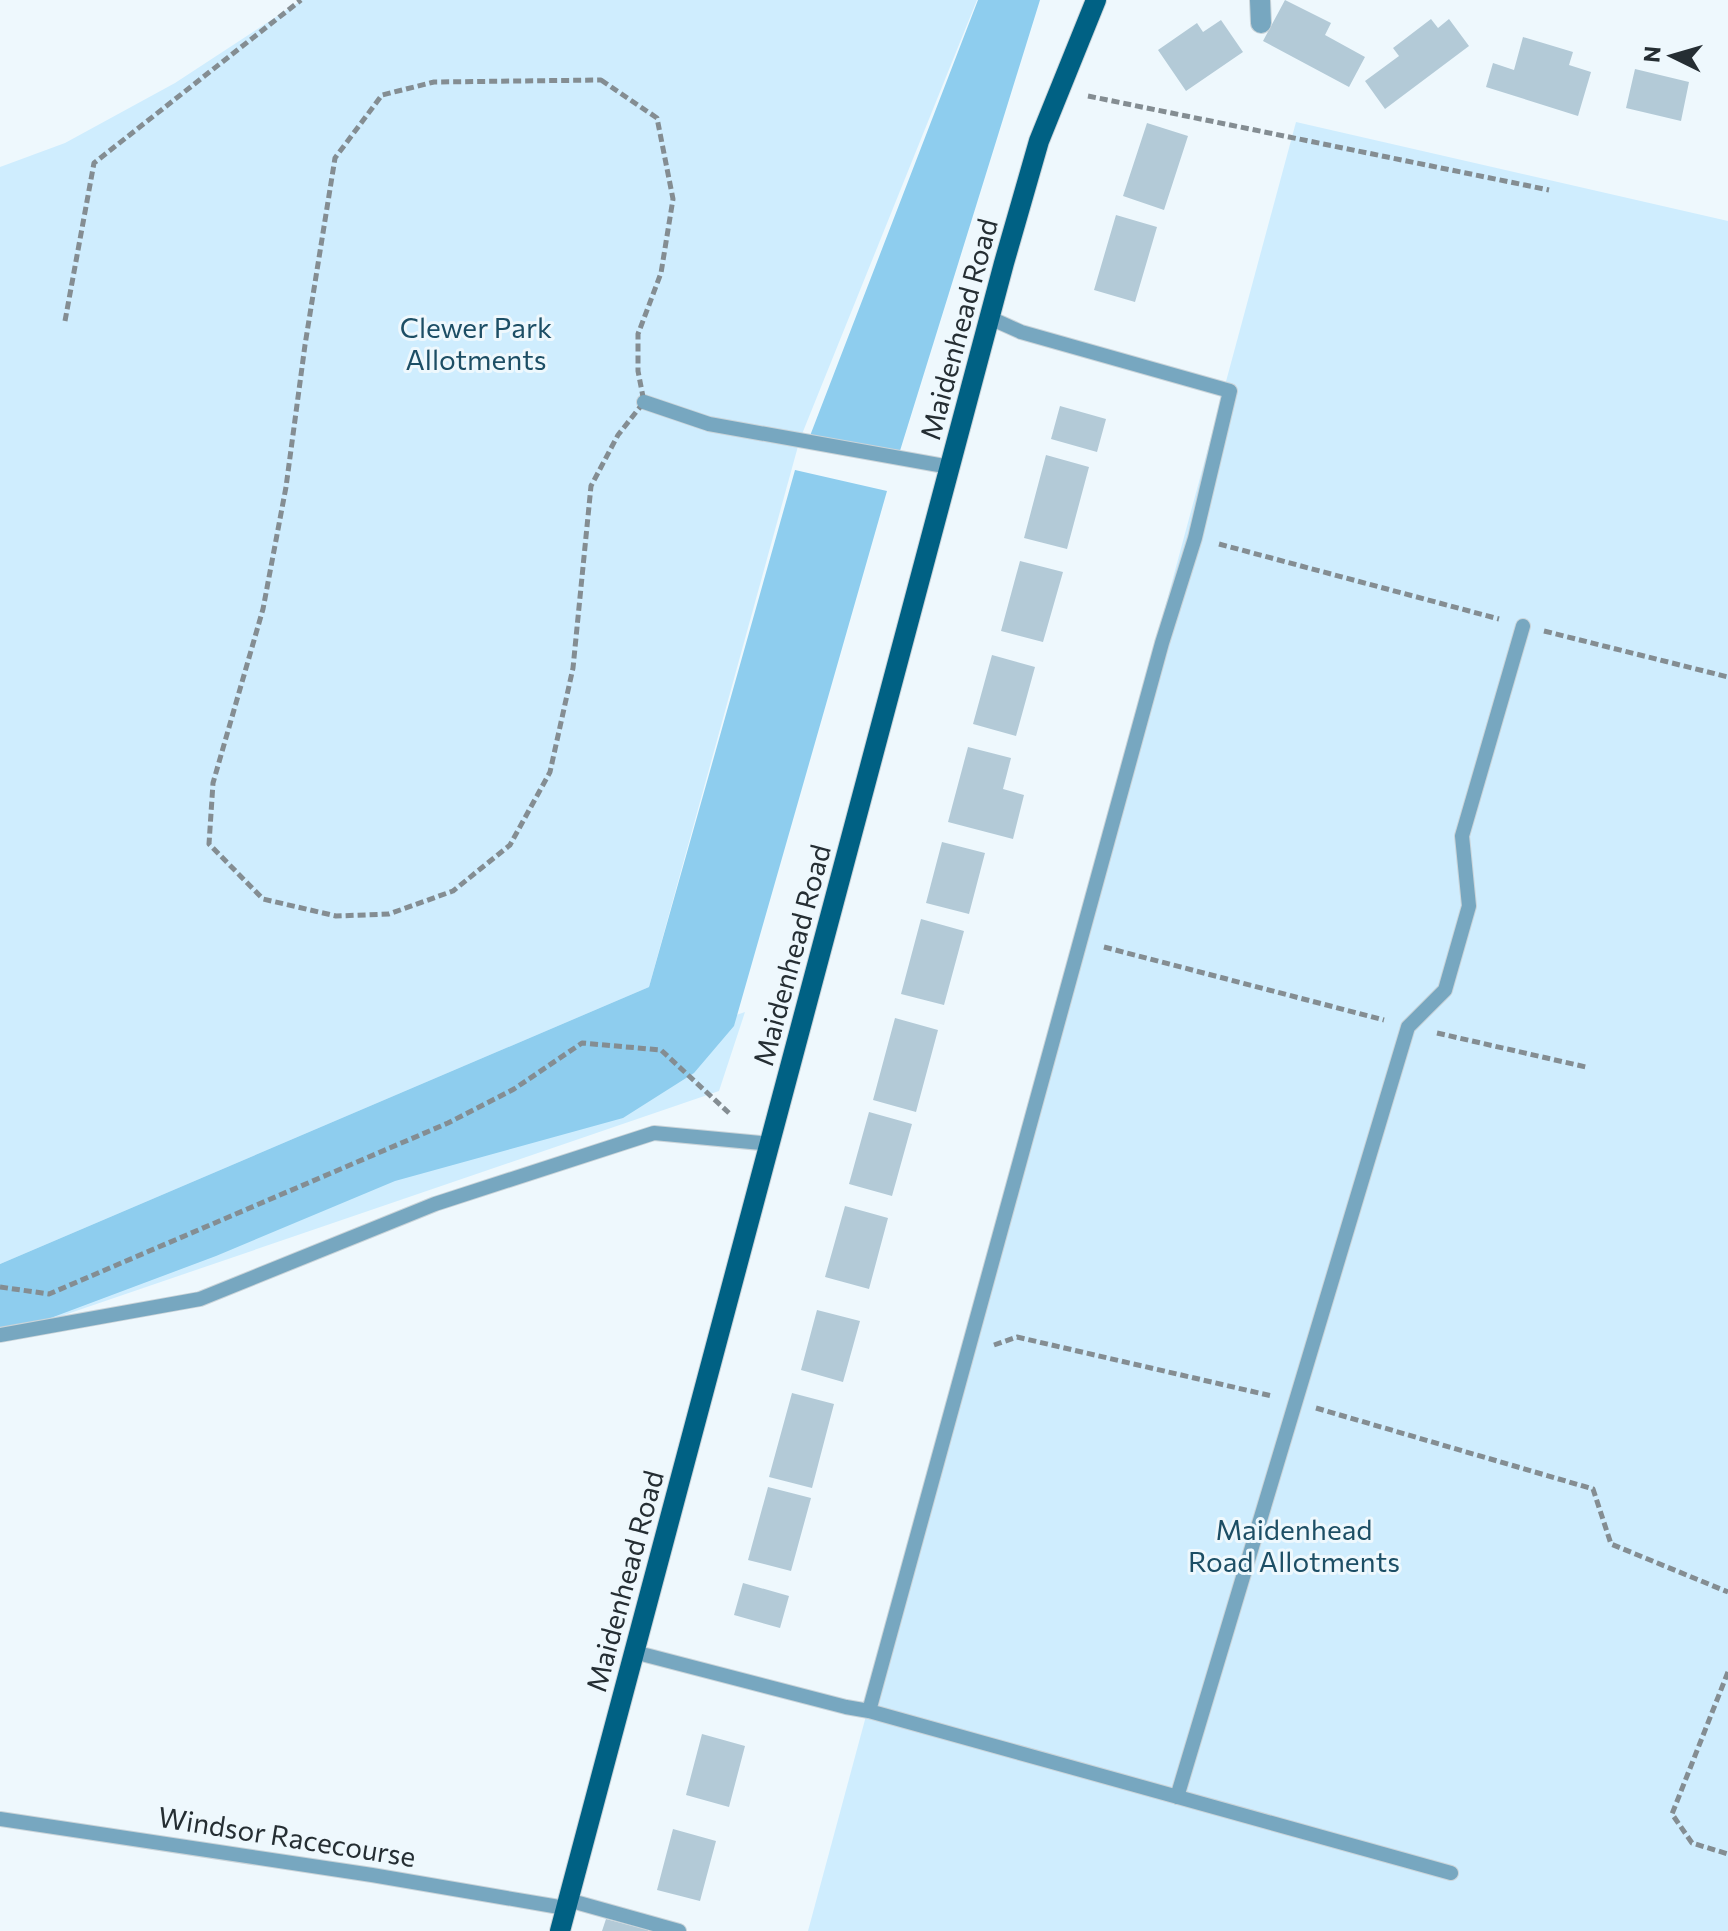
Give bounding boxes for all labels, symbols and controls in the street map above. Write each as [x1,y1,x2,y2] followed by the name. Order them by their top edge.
[1632,16,1712,96] north arrow
[1637,45,1666,64] text: N
[912,215,1004,443] street label: Maidenhead Road
[400,310,552,376] park label: Clewer Park Allotments
[745,841,837,1069] street label: Maidenhead Road
[578,1467,670,1695] street label: Maidenhead Road
[1188,1512,1400,1578] park label: Maidenhead Road Allotments
[156,1799,418,1873] street label: Windsor Racecourse

